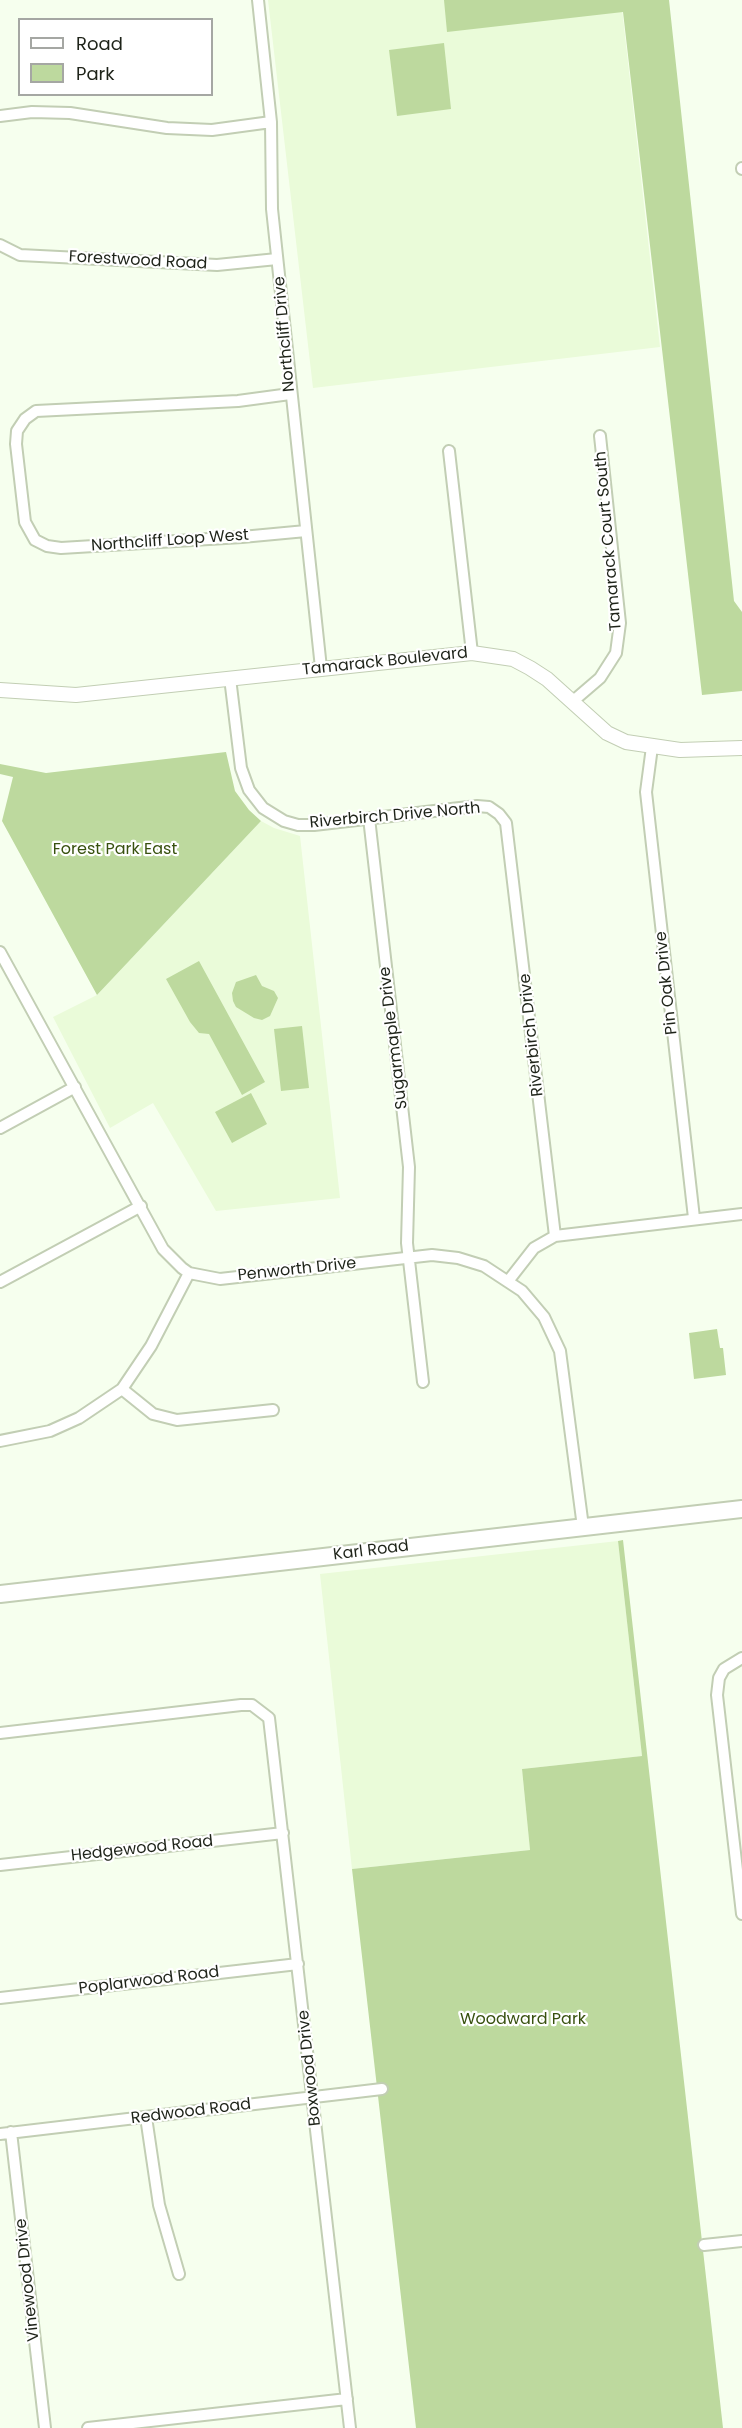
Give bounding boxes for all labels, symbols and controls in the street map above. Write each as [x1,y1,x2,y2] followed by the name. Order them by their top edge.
[18,18,213,96] legend
[76,31,123,56] text: Road
[76,61,115,86] text: Park
[68,248,208,274] street label: Forestwood Road
[270,275,300,393] street label: Northcliff Drive
[592,450,626,632] street label: Tamarack Court South
[90,526,250,556] street label: Northcliff Loop West
[301,644,469,680] street label: Tamarack Boulevard
[309,799,481,833] street label: Riverbirch Drive North
[53,840,177,860] park label: Forest Park East
[652,930,682,1036] street label: Pin Oak Drive
[376,966,412,1110] street label: Sugarmaple Drive
[516,973,548,1097] street label: Riverbirch Drive
[237,1254,357,1286] street label: Penworth Drive
[332,1537,410,1565] street label: Karl Road
[70,1832,214,1866] street label: Hedgewood Road
[78,1963,220,1999] street label: Poplarwood Road
[294,2009,326,2127] street label: Boxwood Drive
[460,2010,586,2030] park label: Woodward Park
[130,2095,252,2129] street label: Redwood Road
[12,2217,44,2343] street label: Vinewood Drive

